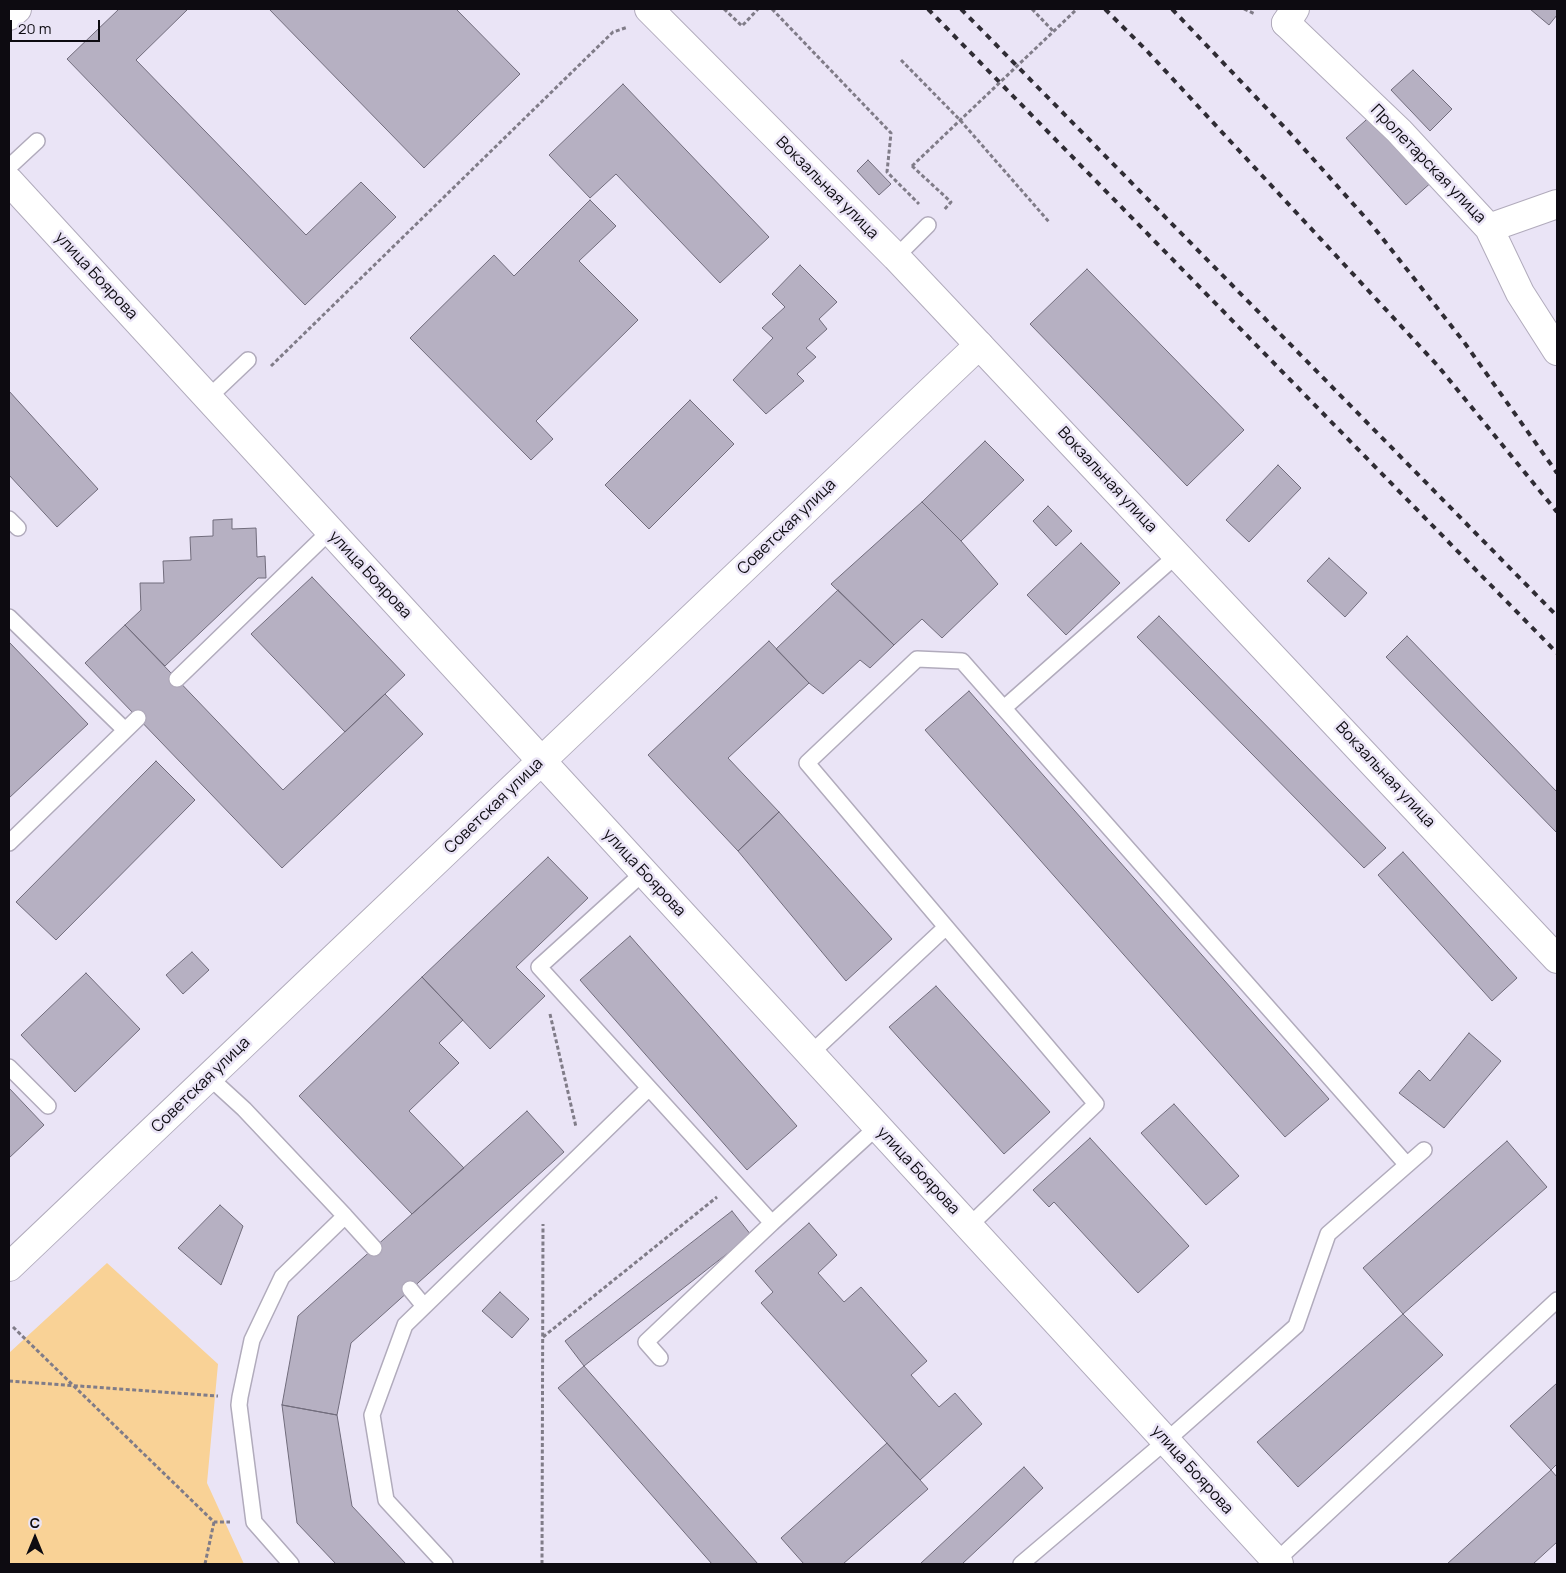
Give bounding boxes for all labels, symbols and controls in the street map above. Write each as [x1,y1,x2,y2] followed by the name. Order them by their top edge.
[12,10,102,42] scale bar
[18,18,51,39] text: 20 m
[1366,101,1490,227] street label: Пролетарская улица
[772,133,882,243] street label: Вокзальная улица
[51,228,141,324] street label: улица Боярова
[1053,423,1161,537] street label: Вокзальная улица
[734,475,840,579] street label: Советская улица
[325,527,415,623] street label: улица Боярова
[1331,718,1439,832] street label: Вокзальная улица
[441,754,547,858] street label: Советская улица
[599,825,689,921] street label: улица Боярова
[148,1033,254,1137] street label: Советская улица
[873,1123,963,1219] street label: улица Боярова
[1147,1422,1237,1518] street label: улица Боярова
[10,1513,60,1563] north arrow
[30,1513,40,1532] text: С

